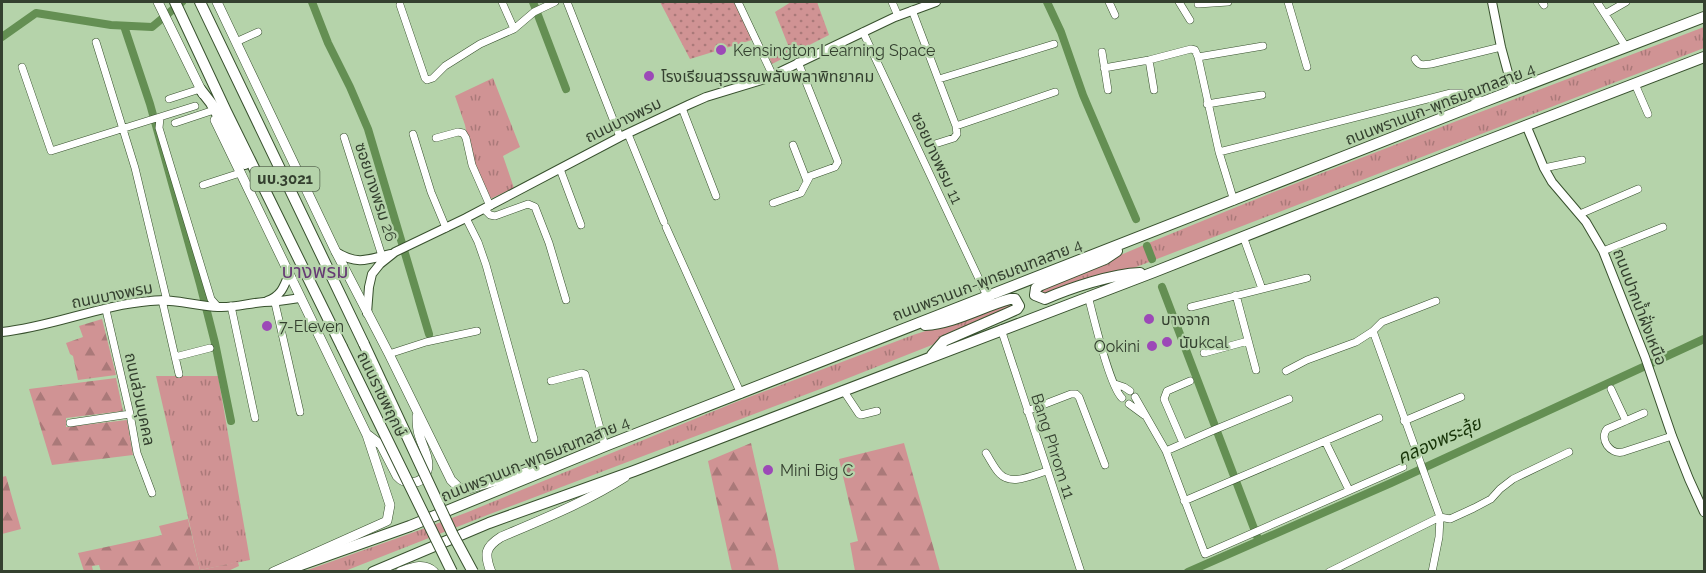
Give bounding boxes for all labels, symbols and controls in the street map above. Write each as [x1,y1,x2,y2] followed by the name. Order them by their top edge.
[733,41,935,60] place label: Kensington Learning Space
[714,43,728,57] marker: Kensington Learning Space
[1342,59,1538,149] street label: ถนนพรานนก-พุทธมณฑลสาย 4
[661,67,874,86] place label: โรงเรียนสุวรรณพลับพลาพิทยาคม
[642,69,656,83] marker: โรงเรียนสุวรรณพลับพลาพิทยาคม
[582,93,664,147] street label: ถนนบางพรม
[907,109,967,207] street label: ซอยบางพรม 11
[351,140,401,244] street label: ซอยบางพรม 26
[250,167,320,191] road number: นบ.3021
[889,235,1085,325] street label: ถนนพรานนก-พุทธมณฑลสาย 4
[1609,245,1673,368] street label: ถนนปากน้ำฝั่งเหนือ
[282,259,348,283] district label: บางพรม
[70,278,154,312] street label: ถนนบางพรม
[1161,310,1210,329] place label: บางจาก
[1142,312,1156,326] marker: บางจาก
[279,317,344,336] place label: 7-Eleven
[260,319,274,333] marker: 7-Eleven
[1179,333,1229,352] place label: นับkcal
[1160,335,1174,349] marker: นับkcal
[1094,337,1140,356] place label: Ookini
[1145,339,1159,353] marker: Ookini
[353,348,411,440] street label: ถนนราชพฤกษ์
[121,351,159,447] street label: ถนนส่วนบุคคล
[1027,391,1079,501] street label: Bang Phrom 11
[438,412,632,506] street label: ถนนพรานนก-พุทธมณฑลสาย 4
[1394,412,1486,469] water label: คลองพระลุ้ย
[780,461,854,480] place label: Mini Big C
[761,463,775,477] marker: Mini Big C

